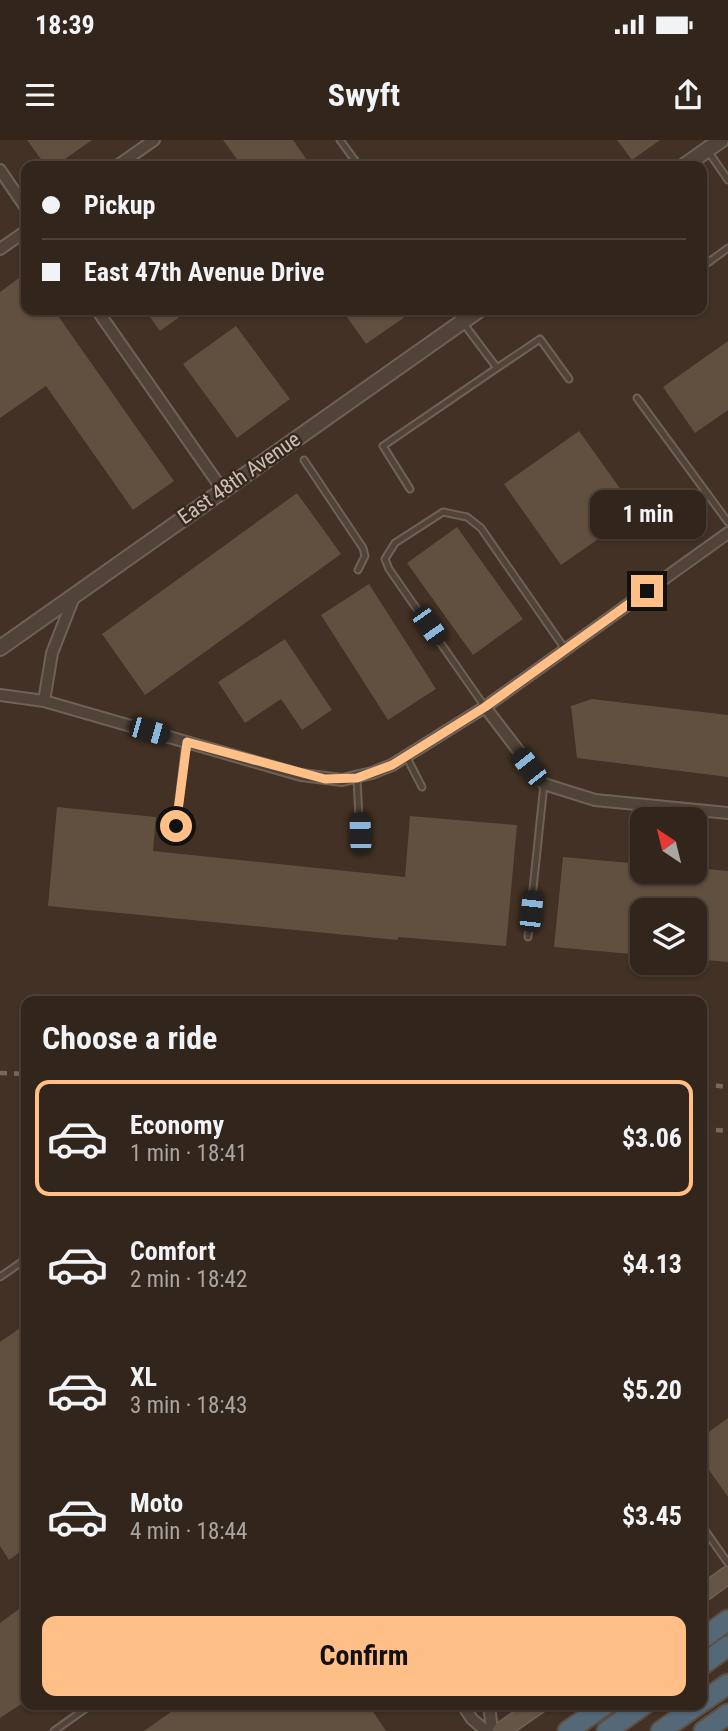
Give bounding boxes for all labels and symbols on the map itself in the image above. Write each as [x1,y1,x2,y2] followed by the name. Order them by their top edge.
[173,427,305,529] street label: East 48th Avenue
[589,490,705,538] callout: 1 min
[631,575,663,607] route end
[409,603,450,649] car
[126,715,173,747] car
[508,744,551,790] car
[630,807,707,884] north arrow
[160,810,192,842] route start
[349,812,372,854] car
[519,889,544,933] car

